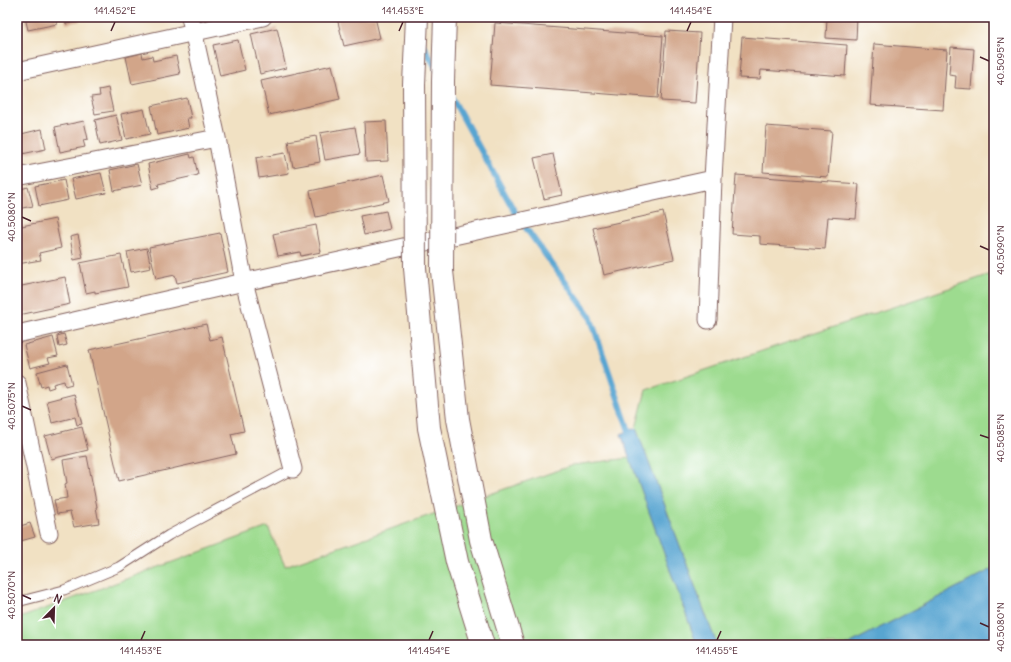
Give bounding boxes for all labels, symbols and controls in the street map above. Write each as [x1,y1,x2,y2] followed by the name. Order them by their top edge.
[94,4,136,17] text: 141.452°E
[382,4,424,17] text: 141.453°E
[670,4,712,17] text: 141.454°E
[994,37,1007,85] text: 40.5095°N
[5,192,18,242] text: 40.5080°N
[994,225,1007,275] text: 40.5090°N
[5,382,18,430] text: 40.5075°N
[994,414,1007,462] text: 40.5085°N
[5,571,18,619] text: 40.5070°N
[34,588,74,628] north arrow
[52,591,64,607] text: N
[994,602,1007,652] text: 40.5080°N
[120,644,162,657] text: 141.453°E
[408,644,450,657] text: 141.454°E
[696,644,738,657] text: 141.455°E

